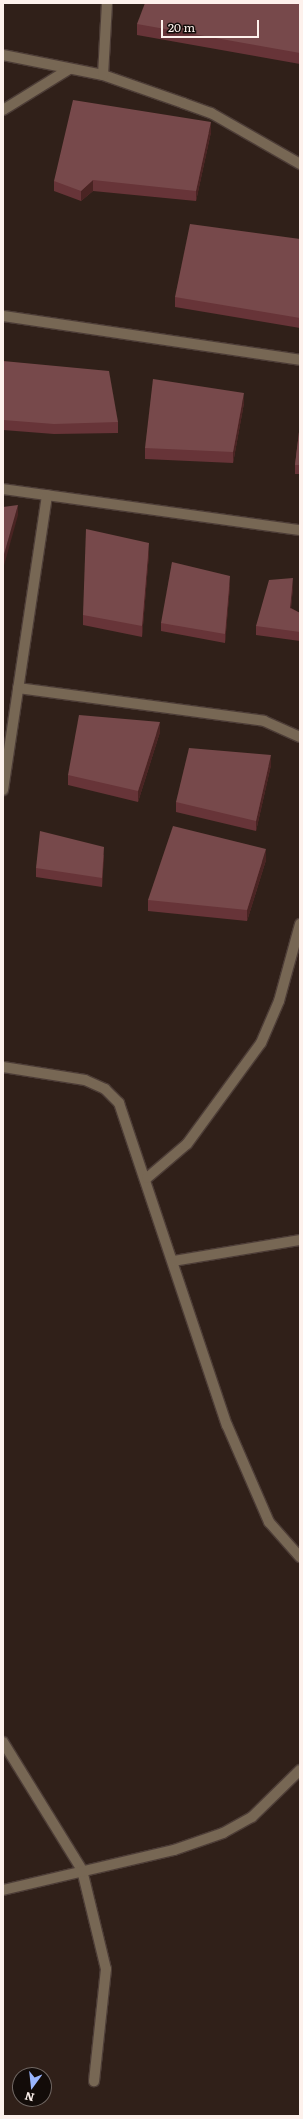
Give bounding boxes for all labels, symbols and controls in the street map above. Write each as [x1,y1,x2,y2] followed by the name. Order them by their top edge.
[163,12,261,38] scale bar
[168,18,195,36] text: 20 m
[12,2067,52,2107] north arrow
[23,2089,36,2107] text: N

